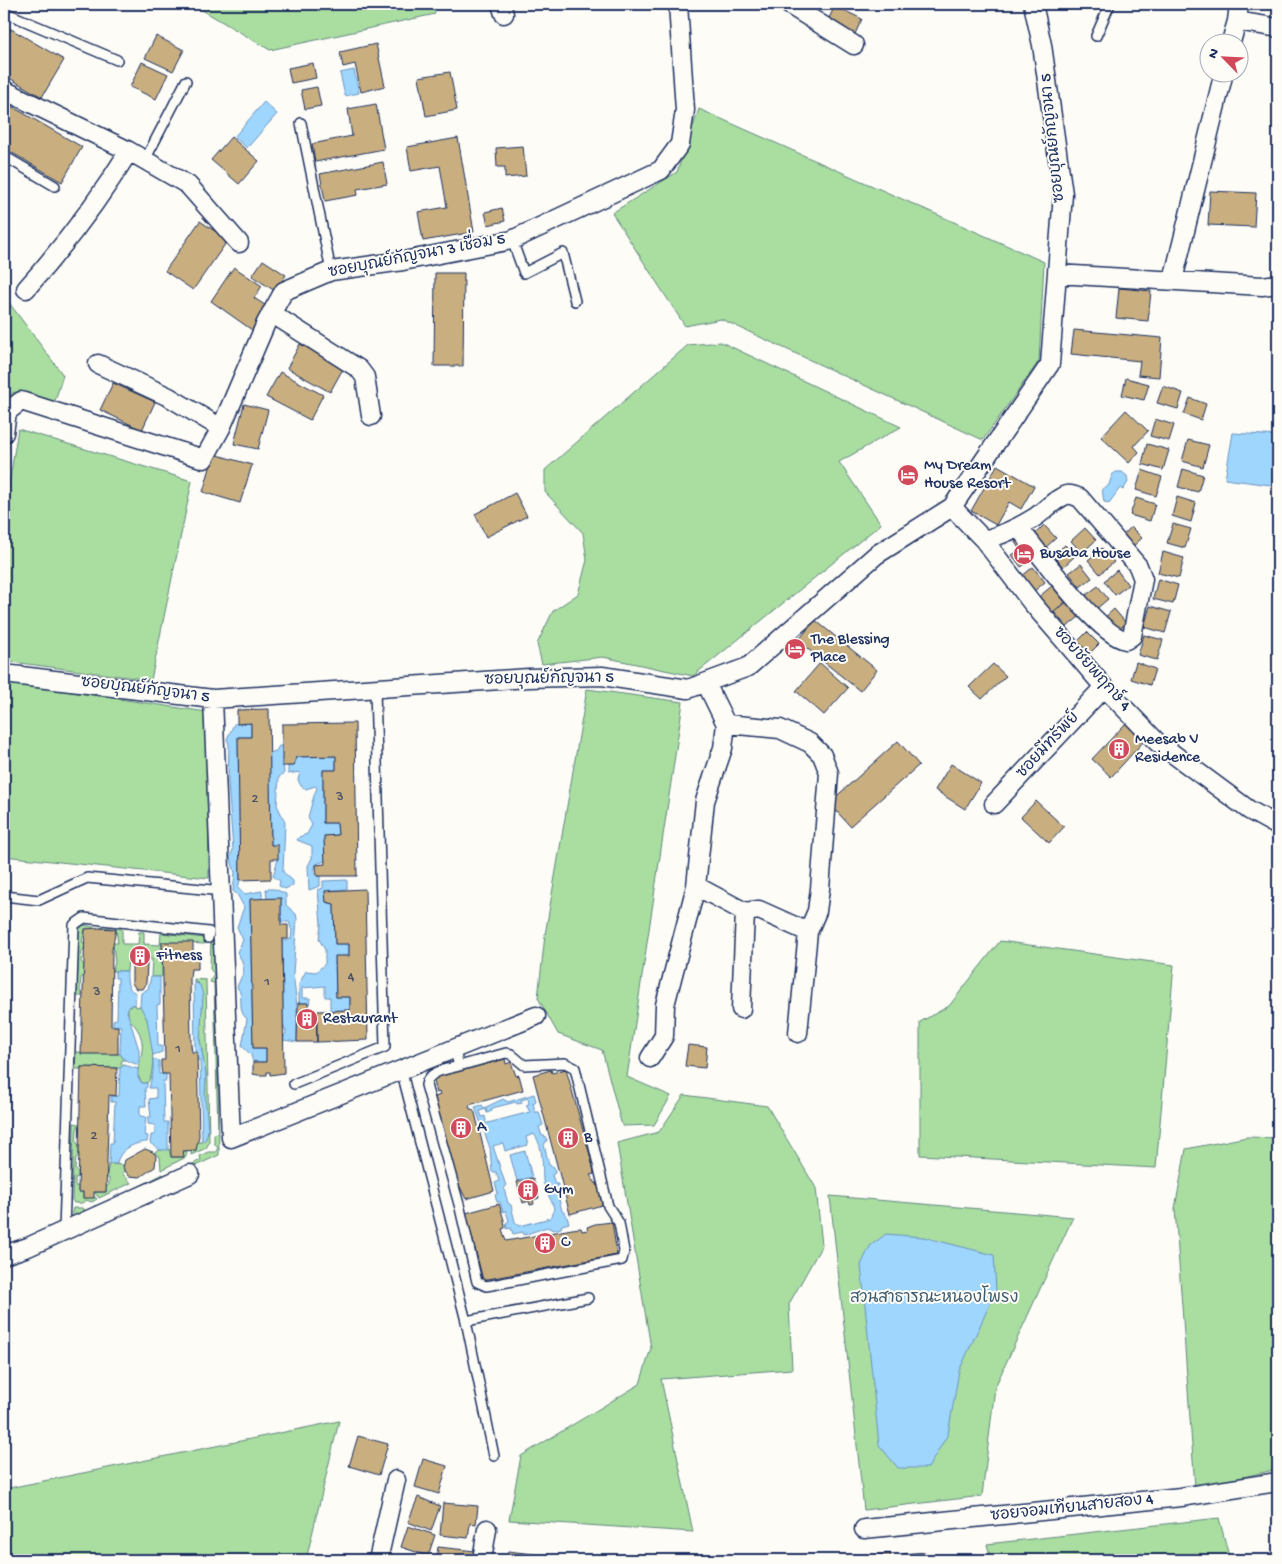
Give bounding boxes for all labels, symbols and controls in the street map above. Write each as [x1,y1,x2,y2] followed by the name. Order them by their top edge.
[1200,32,1250,82] north arrow
[1205,46,1224,61] text: N
[1033,73,1070,204] street label: ซอยบุณย์กัญจนา 5
[325,222,507,283] street label: ซอยบุณย์กัญจนา 3 เชื่อม 5
[924,457,1011,494] place label: My Dream House Resort
[896,463,920,487] hotel icon: My Dream House Resort
[1012,542,1036,566] hotel icon: Busaba House
[1039,545,1131,564] place label: Busaba House
[1048,621,1138,716] street label: ซอยชัยพฤกษ์ 4
[810,631,890,668] place label: The Blessing Place
[783,637,807,661] hotel icon: The Blessing Place
[484,664,614,691] street label: ซอยบุณย์กัญจนา 5
[79,669,211,708] street label: ซอยบุณย์กัญจนา 5
[1010,706,1084,783] street label: ซอยมีทรัพย์
[1135,731,1201,768] place label: Meesab V Residence
[1107,737,1131,761] building icon: Meesab V Residence
[335,789,344,806] house number: 3
[252,791,259,808] house number: 2
[128,944,152,968] building icon: Fitness
[155,947,203,966] place label: Fitness
[348,969,355,986] house number: 4
[263,974,270,991] house number: 1
[92,984,101,1001] house number: 3
[295,1007,319,1031] building icon: Restaurant
[323,1010,399,1029] place label: Restaurant
[174,1041,181,1058] house number: 1
[449,1116,473,1140] building icon: A
[477,1119,488,1138] place label: A
[556,1126,580,1150] building icon: B
[91,1128,98,1145] house number: 2
[583,1129,593,1148] place label: B
[516,1178,540,1202] building icon: Gym
[544,1181,574,1200] place label: Gym
[533,1231,557,1255] building icon: C
[561,1234,571,1253] place label: C
[850,1285,1018,1309] park label: สวนสาธารณะหนองโพรง
[989,1487,1155,1527] street label: ซอยจอมเทียนสายสอง 4

